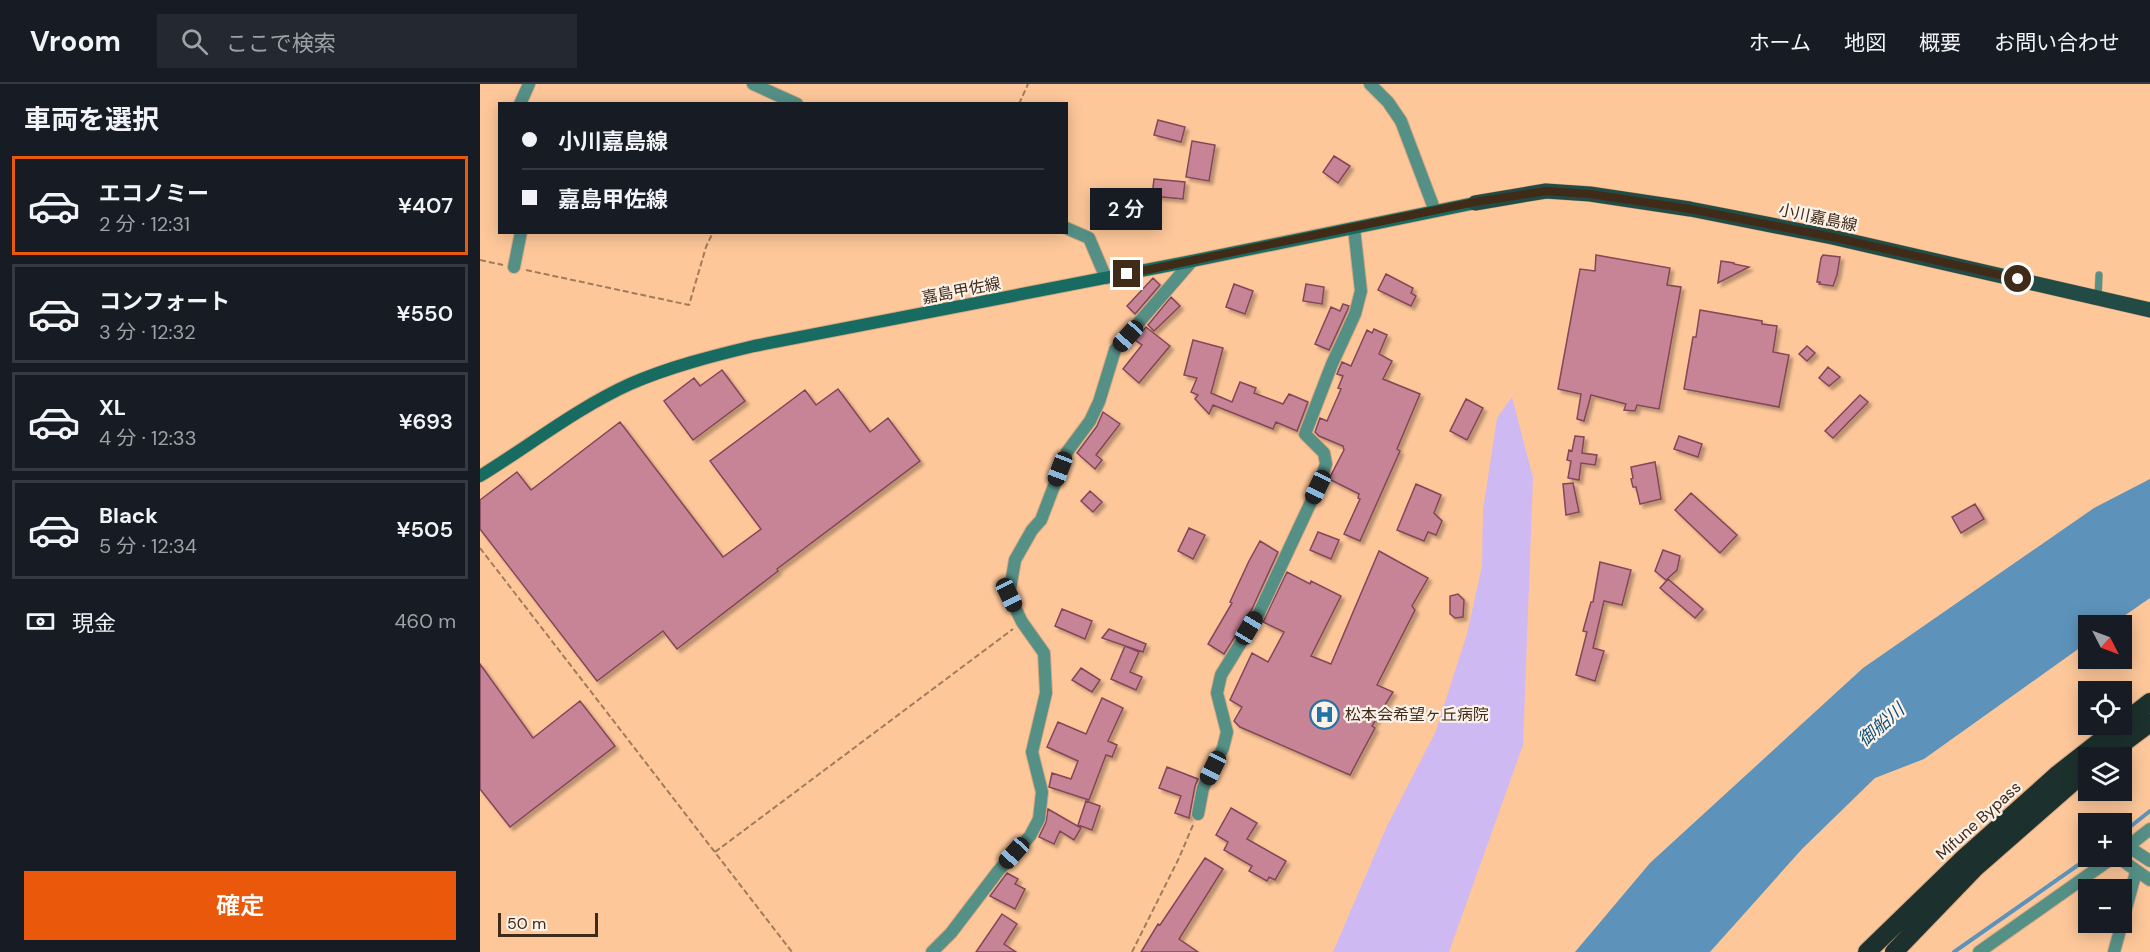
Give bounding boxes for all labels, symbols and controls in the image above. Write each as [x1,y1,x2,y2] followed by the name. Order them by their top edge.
[157,14,577,68] search box
[30,23,121,60] text: Vroom
[178,25,211,58] icon: search
[226,29,336,58] text: ここで検索
[1749,29,1811,57] text: ホーム
[1844,29,1886,57] text: 地図
[1919,29,1961,57] text: 概要
[1994,29,2120,57] text: お問い合わせ
[24,102,159,137] text: 車両を選択
[558,127,668,156] text: 小川嘉島線
[27,179,81,233] icon: car
[99,179,209,208] text: エコノミー
[558,185,668,214] text: 嘉島甲佐線
[1091,187,1163,229] callout: 2 分
[398,191,453,220] text: ¥407
[1108,196,1144,222] text: 2 分
[1777,199,1859,236] street label: 小川嘉島線
[99,211,190,237] text: 2 分 · 12:31
[1113,260,1140,287] route end
[2004,265,2031,292] route start
[920,273,1002,308] street label: 嘉島甲佐線
[27,287,81,341] icon: car
[99,287,230,316] text: コンフォート
[396,299,453,328] text: ¥550
[1109,317,1147,355] car
[99,319,196,345] text: 3 分 · 12:32
[99,393,126,422] text: XL
[27,395,81,449] icon: car
[399,407,453,436] text: ¥693
[99,425,197,451] text: 4 分 · 12:33
[1045,449,1075,489] car
[1302,467,1334,507] car
[99,501,158,530] text: Black
[27,503,81,557] icon: car
[396,515,453,544] text: ¥505
[99,533,197,559] text: 5 分 · 12:34
[993,575,1025,615] car
[24,605,57,638] icon: cash
[394,608,456,634] text: 460 m
[1232,608,1266,648] car
[72,609,116,638] text: 現金
[2078,615,2132,669] north arrow
[2078,615,2132,933] map controls
[2078,681,2132,735] button: locate
[1853,697,1911,752] water label: 御船川
[1308,698,1340,730] hospital icon: 松本会希望ヶ丘病院
[1345,704,1489,725] place label: 松本会希望ヶ丘病院
[2078,747,2132,801] button: layers
[1197,748,1229,788] car
[1931,777,2025,864] street label: Mifune Bypass
[2078,813,2132,867] button: +
[995,834,1033,872] car
[24,871,456,940] button: 確定
[2078,879,2132,933] button: −
[498,910,598,938] scale bar
[507,913,546,934] text: 50 m

